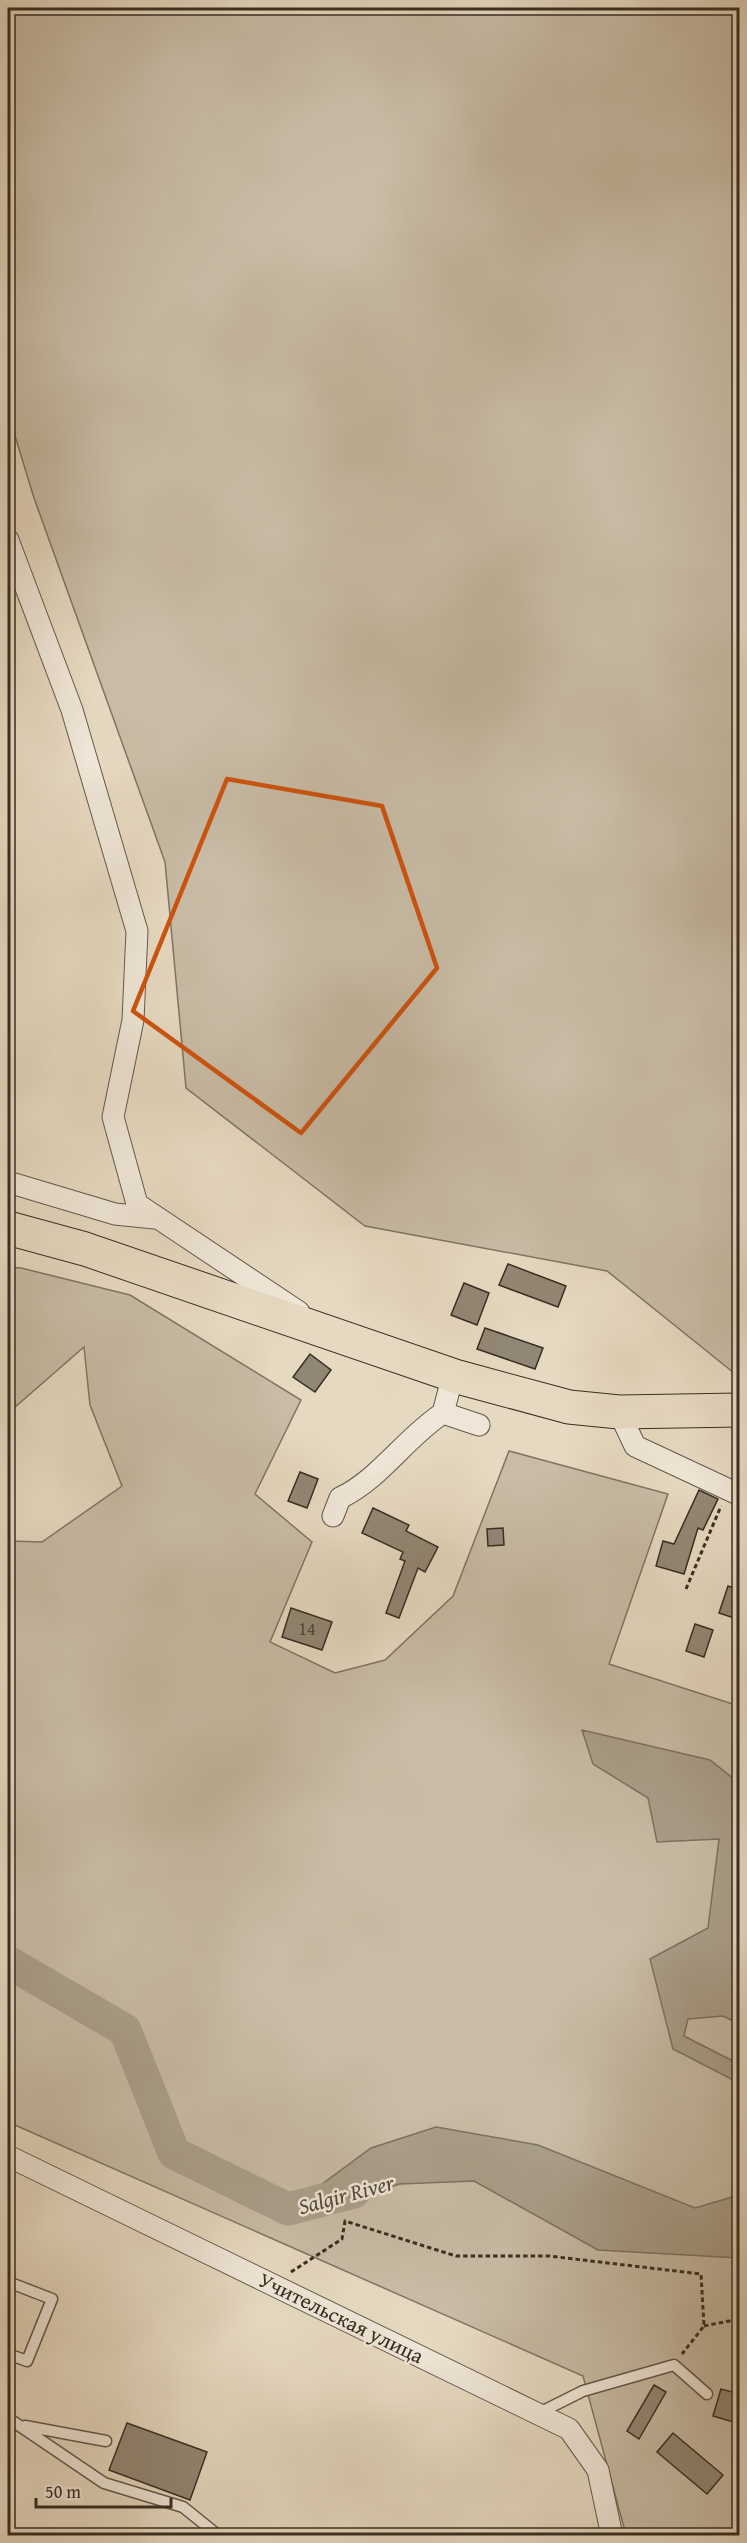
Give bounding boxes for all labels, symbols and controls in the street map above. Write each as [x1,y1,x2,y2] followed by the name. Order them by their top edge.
[298,1615,316,1642] house number: 14
[295,2166,398,2222] water label: Salgir River
[253,2264,429,2371] street label: Учительская улица
[36,2471,171,2509] scale bar
[45,2478,81,2505] text: 50 m

